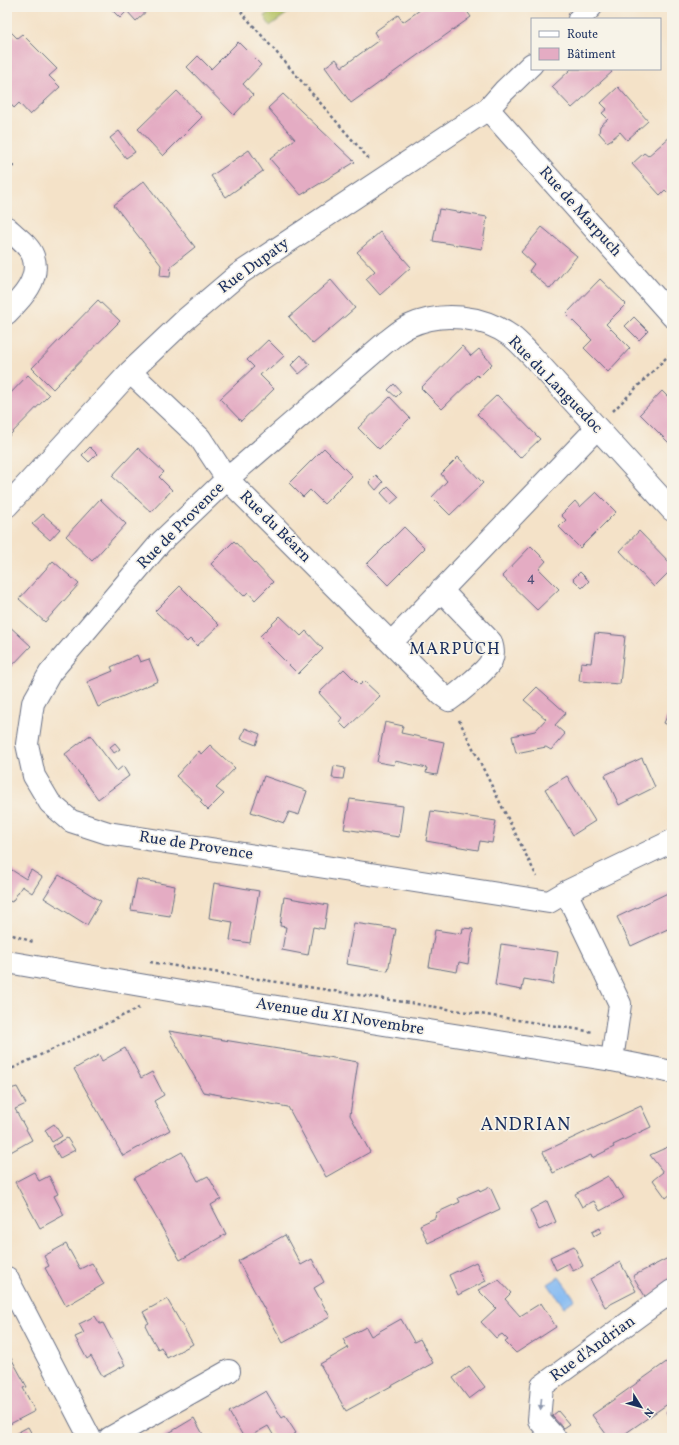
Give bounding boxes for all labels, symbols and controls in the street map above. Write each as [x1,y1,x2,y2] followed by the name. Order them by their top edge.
[531,18,661,70] legend
[567,27,598,43] text: Route
[567,47,616,63] text: Bâtiment
[533,162,627,262] street label: Rue de Marpuch
[214,233,294,299] street label: Rue Dupaty
[503,331,607,439] street label: Rue du Languedoc
[133,478,229,574] street label: Rue de Provence
[234,486,316,568] street label: Rue du Béarn
[527,569,535,588] house number: 4
[409,638,501,661] district label: MARPUCH
[137,826,255,866] street label: Rue de Provence
[255,993,425,1041] street label: Avenue du XI Novembre
[481,1113,571,1138] district label: ANDRIAN
[546,1311,640,1387] street label: Rue d'Andrian
[621,1387,661,1427] north arrow
[537,1398,544,1410] one-way arrow
[639,1404,656,1420] text: N

